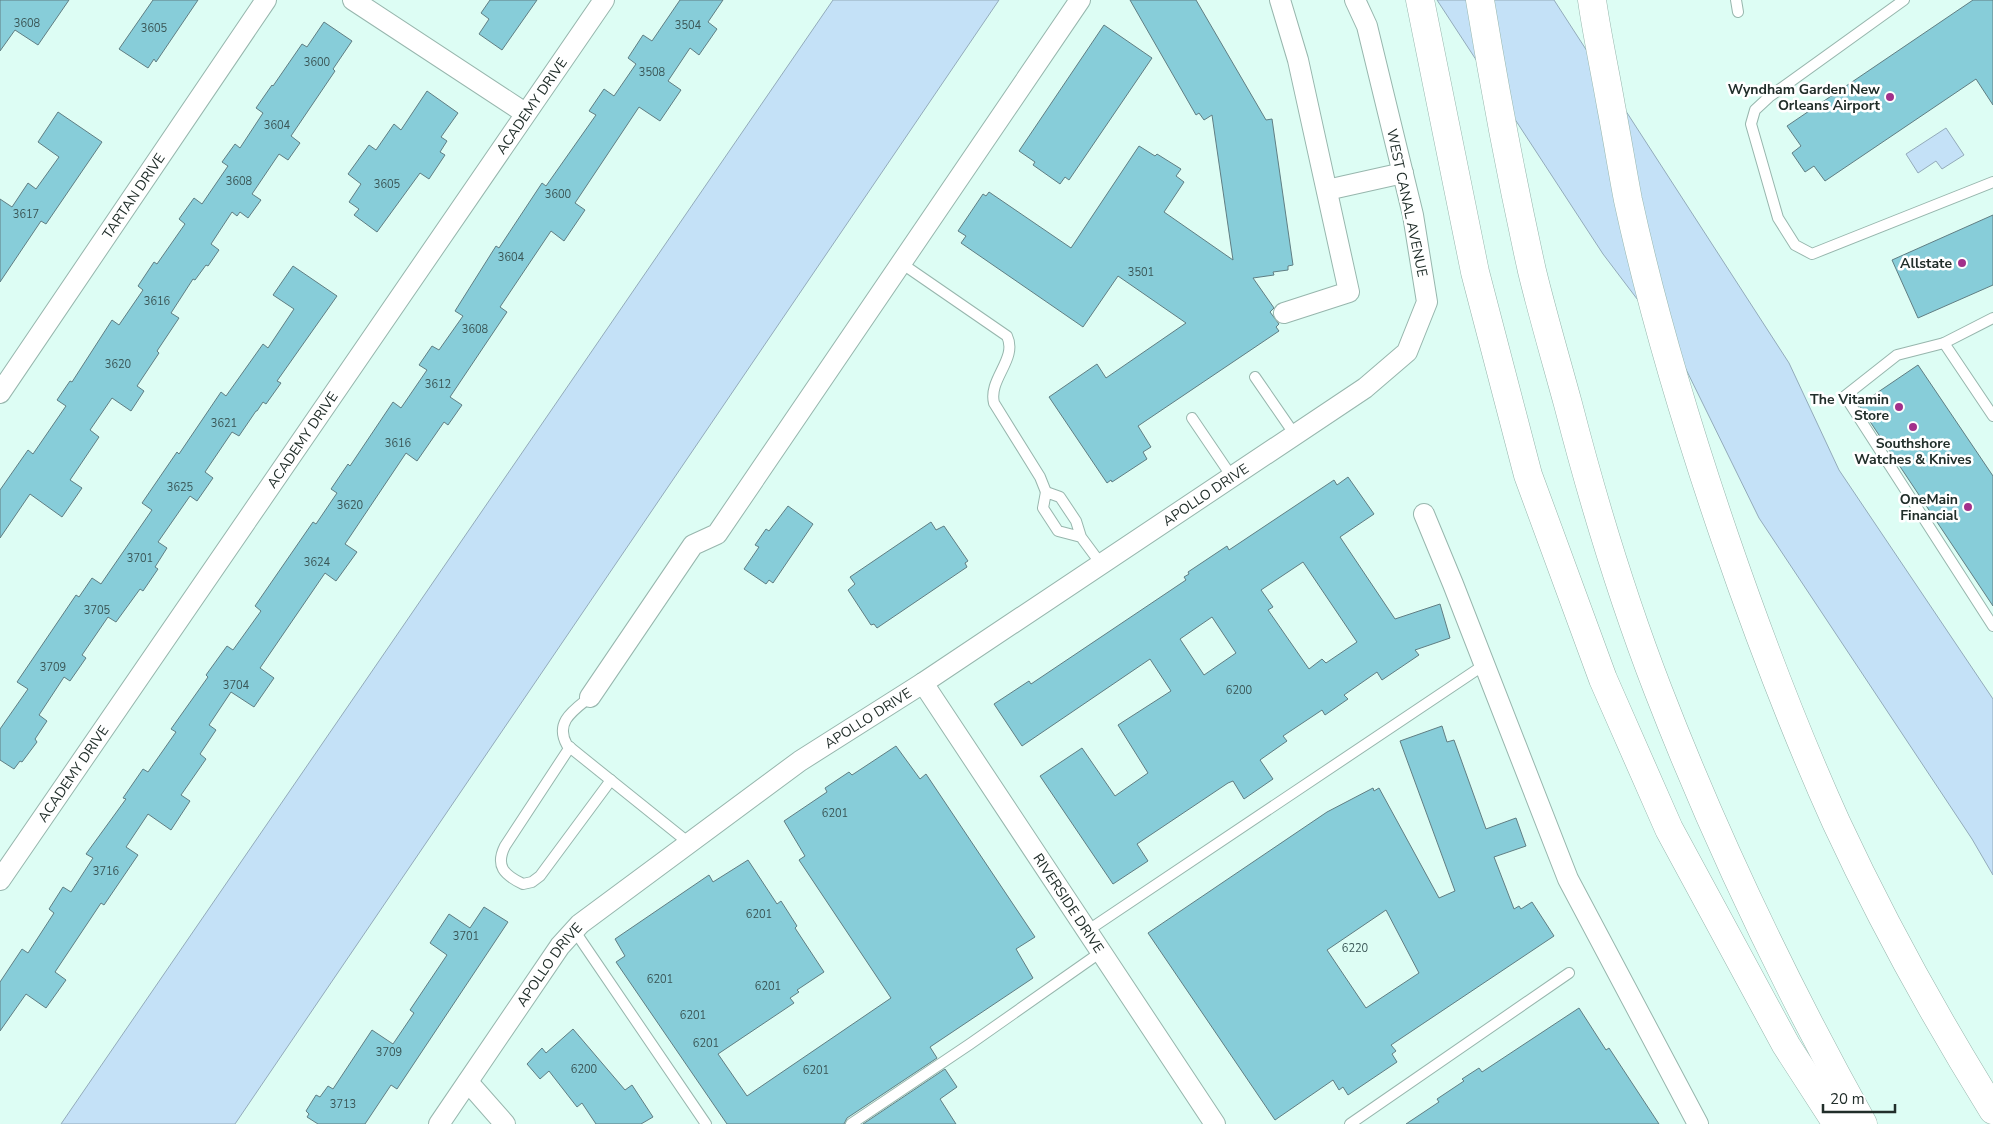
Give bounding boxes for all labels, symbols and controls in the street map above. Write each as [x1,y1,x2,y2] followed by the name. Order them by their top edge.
[14,16,41,31] house number: 3608
[675,18,702,33] house number: 3504
[141,21,168,36] house number: 3605
[492,54,571,158] street label: ACADEMY DRIVE
[304,55,331,70] house number: 3600
[639,65,666,80] house number: 3508
[1728,80,1881,115] place label: Wyndham Garden New Orleans Airport
[1884,91,1896,103] marker: Wyndham Garden New Orleans Airport
[264,118,291,133] house number: 3604
[1382,127,1432,279] street label: WEST CANAL AVENUE
[98,149,169,242] street label: TARTAN DRIVE
[226,174,253,189] house number: 3608
[374,177,401,192] house number: 3605
[545,187,572,202] house number: 3600
[13,207,39,222] house number: 3617
[498,250,525,265] house number: 3604
[1900,254,1952,273] place label: Allstate
[1956,257,1968,269] marker: Allstate
[1128,265,1154,280] house number: 3501
[144,294,171,309] house number: 3616
[462,322,489,337] house number: 3608
[105,357,132,372] house number: 3620
[425,377,451,392] house number: 3612
[262,388,342,492] street label: ACADEMY DRIVE
[1810,390,1889,425] place label: The Vitamin Store
[1893,401,1905,413] marker: The Vitamin Store
[211,416,237,431] house number: 3621
[1907,421,1919,433] marker: Southshore Watches & Knives
[1854,434,1972,469] place label: Southshore Watches & Knives
[385,436,412,451] house number: 3616
[1159,459,1252,530] street label: APOLLO DRIVE
[167,480,194,495] house number: 3625
[1900,490,1959,525] place label: OneMain Financial
[337,498,364,513] house number: 3620
[1962,501,1974,513] marker: OneMain Financial
[127,551,153,566] house number: 3701
[304,555,331,570] house number: 3624
[84,603,111,618] house number: 3705
[40,660,66,675] house number: 3709
[223,678,250,693] house number: 3704
[820,683,915,753] street label: APOLLO DRIVE
[1226,683,1253,698] house number: 6200
[33,722,113,826] street label: ACADEMY DRIVE
[822,806,848,821] house number: 6201
[1029,850,1109,957] street label: RIVERSIDE DRIVE
[93,864,120,879] house number: 3716
[746,907,772,922] house number: 6201
[512,918,586,1010] street label: APOLLO DRIVE
[453,929,479,944] house number: 3701
[1342,941,1369,956] house number: 6220
[647,972,673,987] house number: 6201
[755,979,781,994] house number: 6201
[680,1008,706,1023] house number: 6201
[693,1036,719,1051] house number: 6201
[376,1045,402,1060] house number: 3709
[571,1062,598,1077] house number: 6200
[803,1063,829,1078] house number: 6201
[1823,1082,1896,1114] scale bar
[1830,1089,1865,1109] text: 20 m
[330,1097,356,1112] house number: 3713

